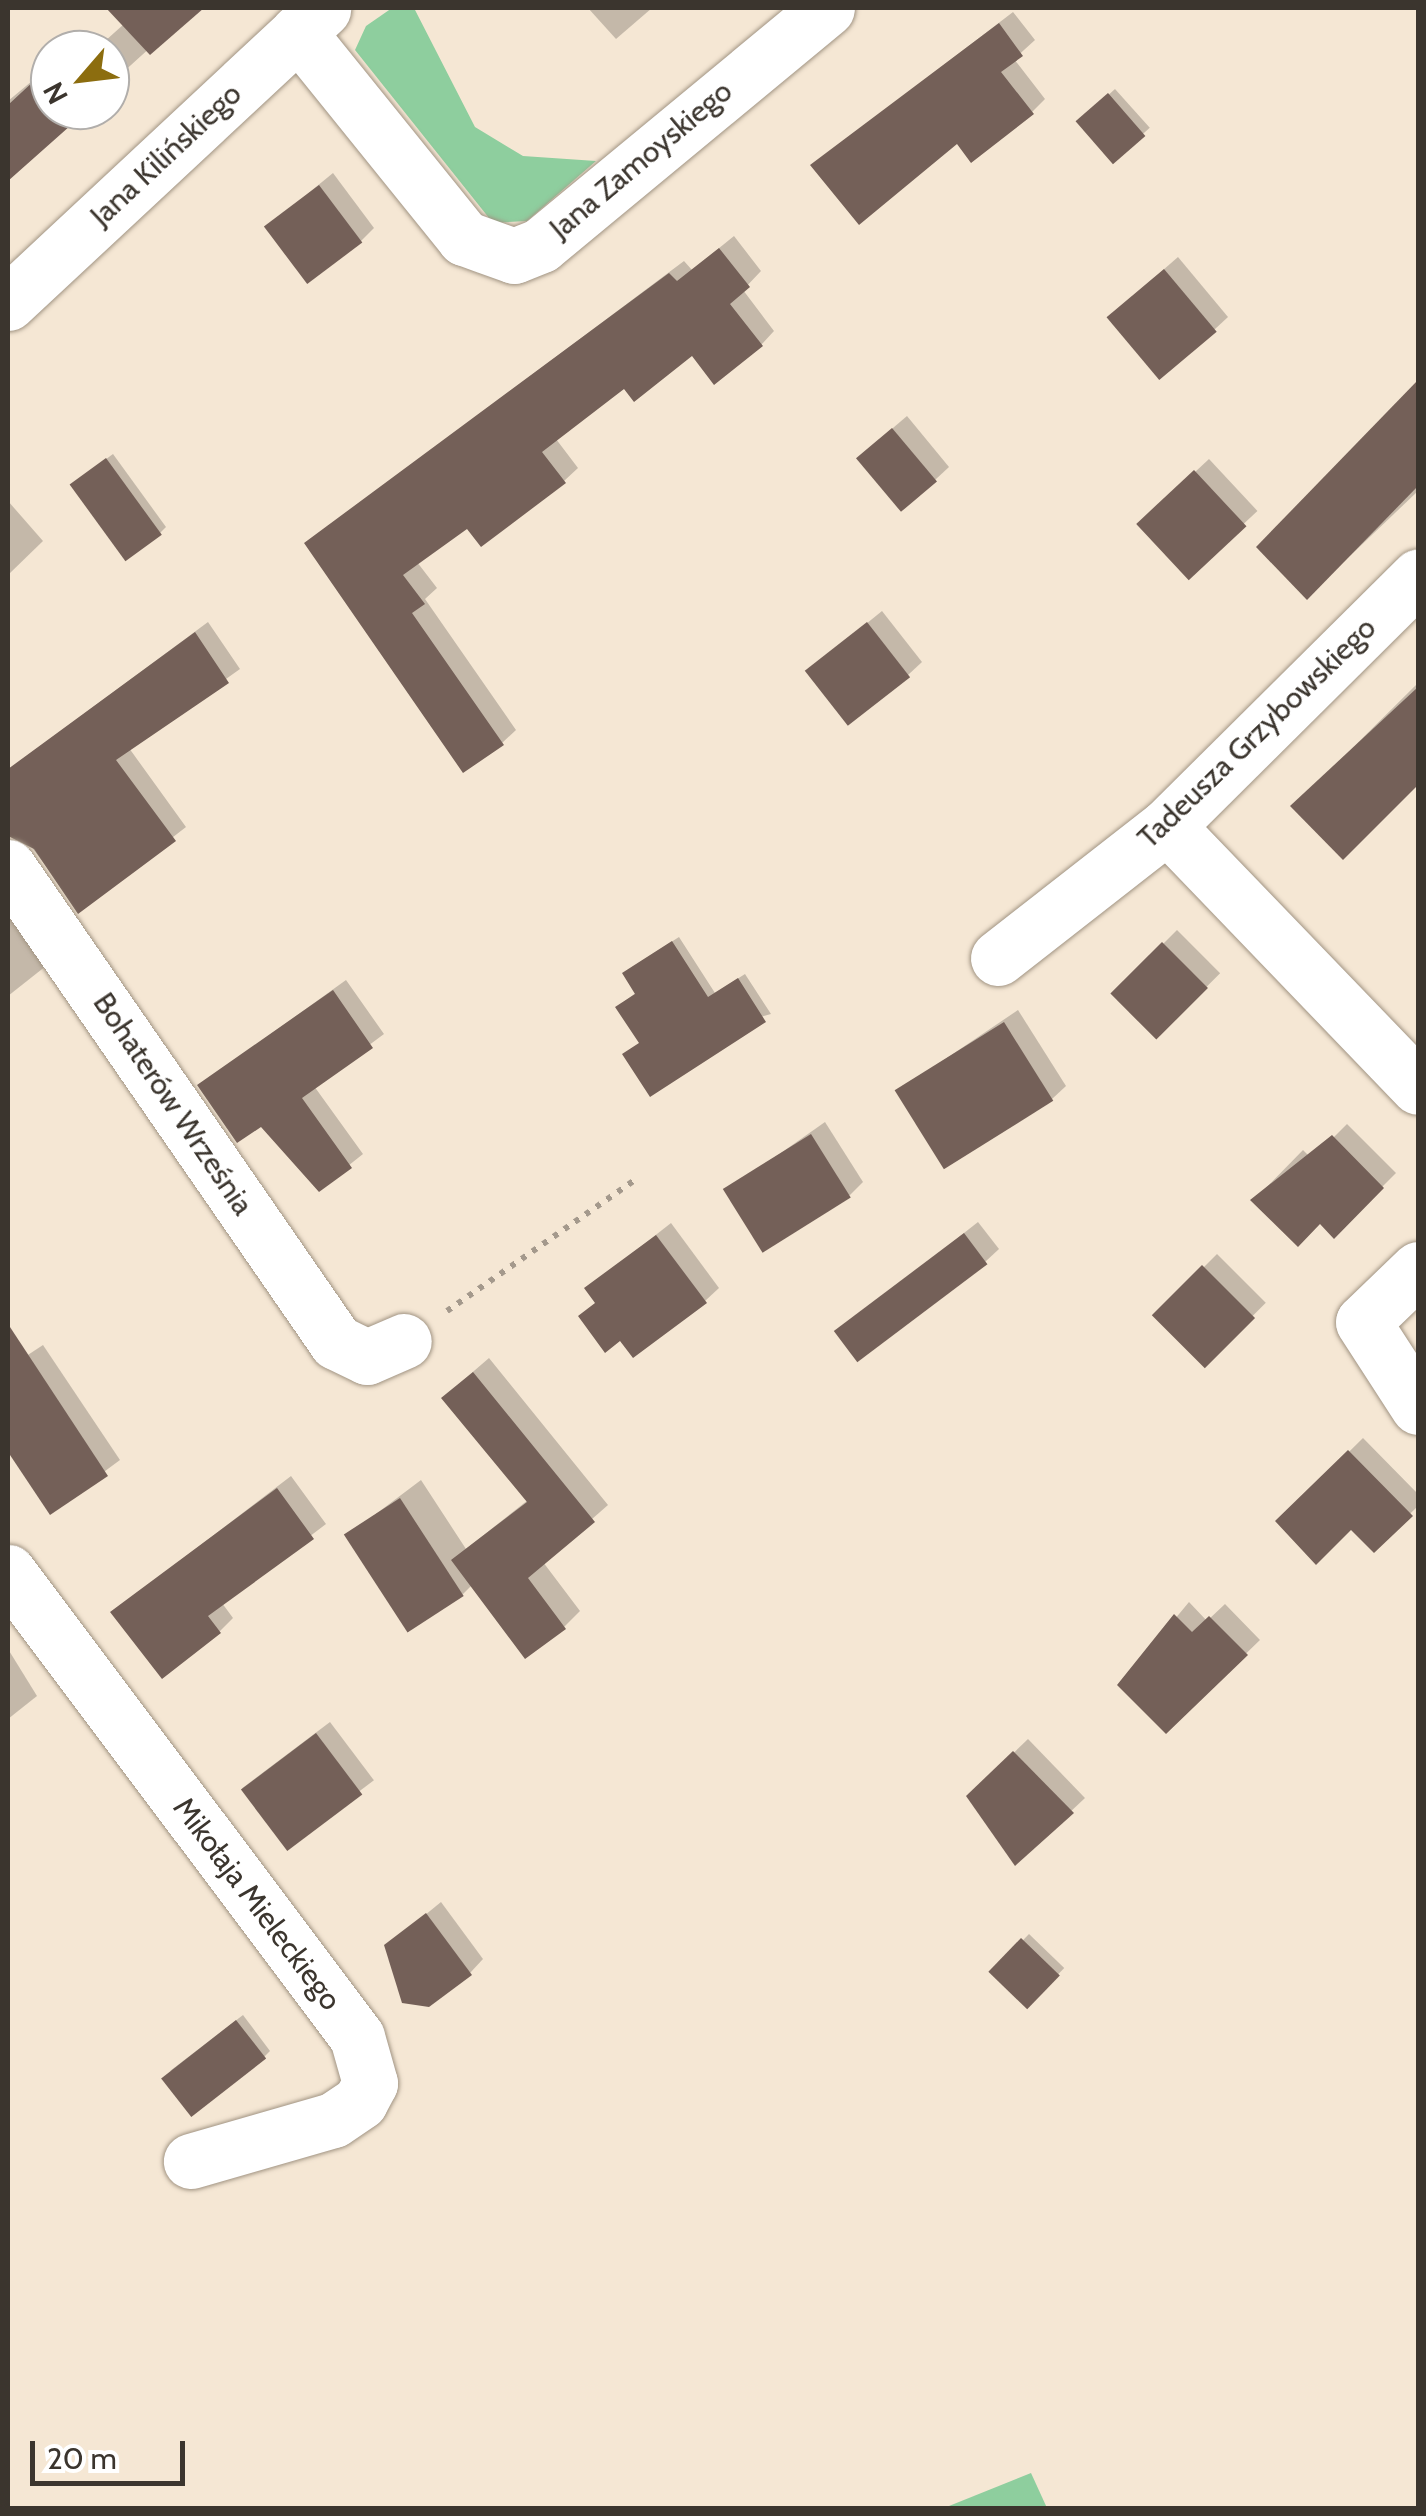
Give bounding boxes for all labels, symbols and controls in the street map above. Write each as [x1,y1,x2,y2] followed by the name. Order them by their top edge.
[30,30,130,130] north arrow
[543,73,739,247] street label: Jana Zamoyskiego
[36,76,75,110] text: N
[83,76,249,234] street label: Jana Kilińskiego
[1131,610,1383,856] street label: Tadeusza Grzybowskiego
[85,986,261,1222] street label: Bohaterów Września
[165,1791,349,2017] street label: Mikołaja Mieleckiego
[35,2421,190,2483] scale bar
[47,2440,117,2477] text: 20 m

